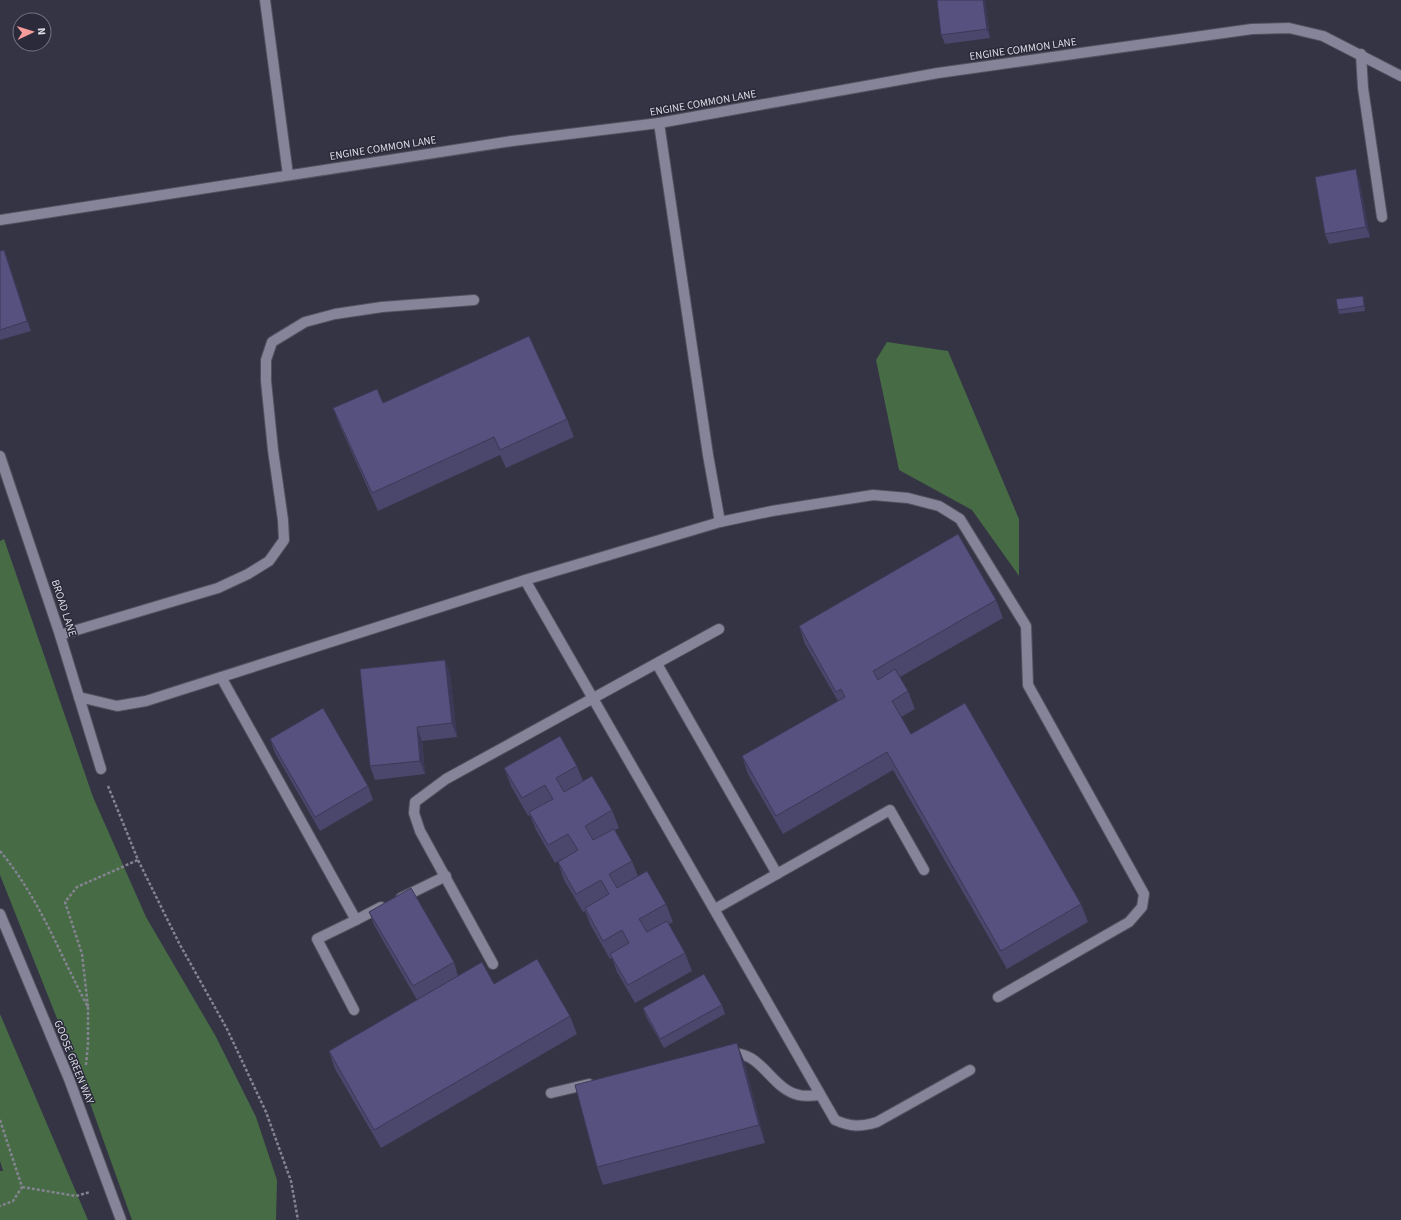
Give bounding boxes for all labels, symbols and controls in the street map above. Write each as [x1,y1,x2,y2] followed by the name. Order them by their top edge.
[12,12,52,52] north arrow
[34,27,49,36] text: N
[969,34,1078,64] street label: ENGINE COMMON LANE
[649,86,758,120] street label: ENGINE COMMON LANE
[329,132,438,164] street label: ENGINE COMMON LANE
[48,578,80,639] street label: BROAD LANE
[50,1018,98,1107] street label: GOOSE GREEN WAY

